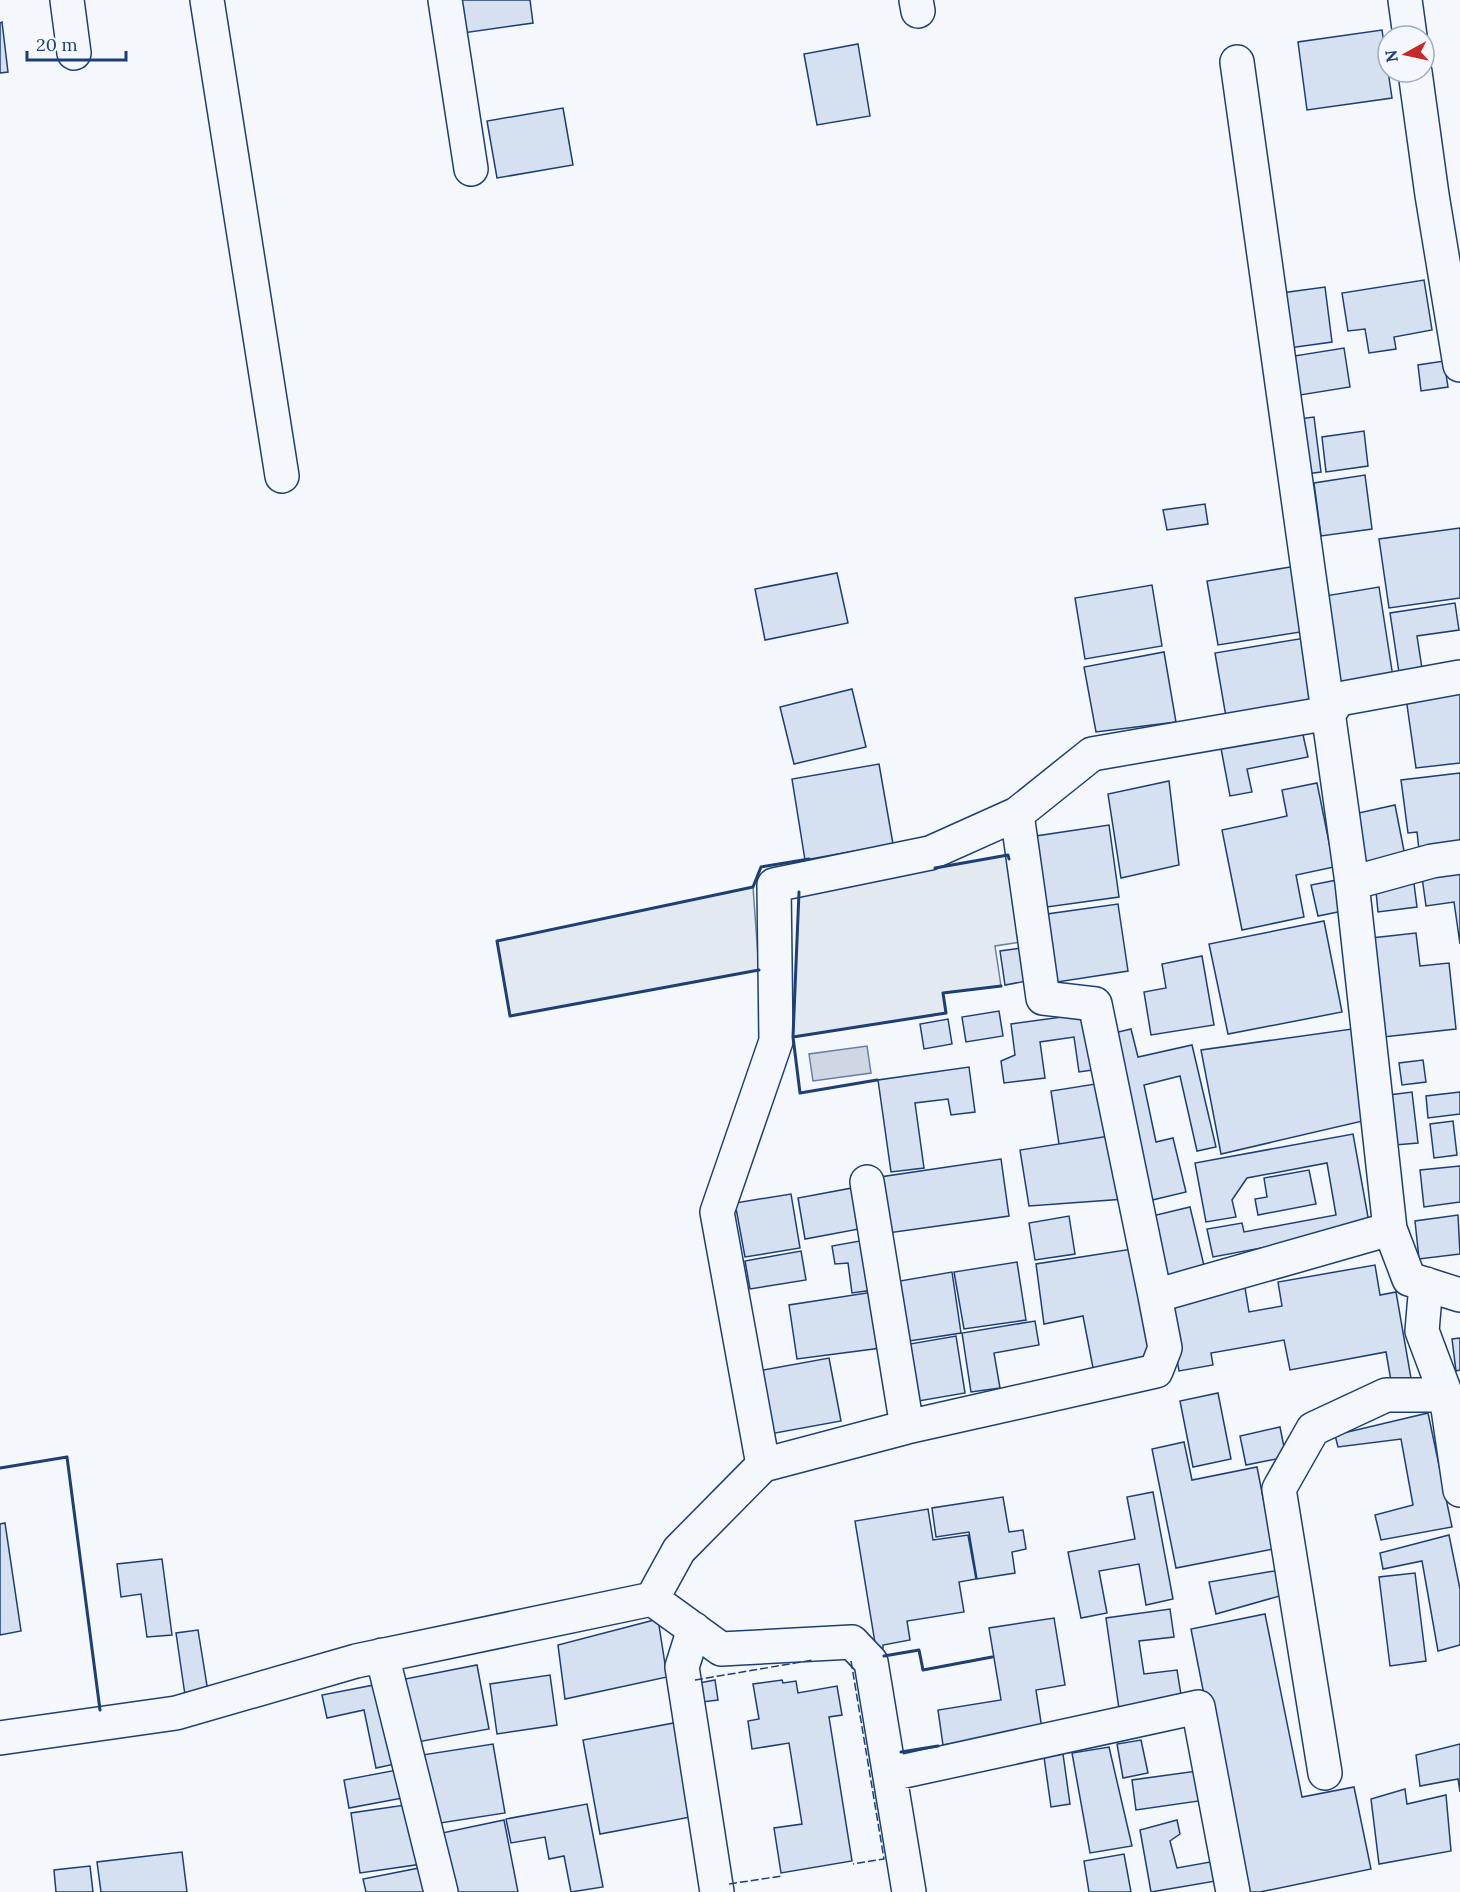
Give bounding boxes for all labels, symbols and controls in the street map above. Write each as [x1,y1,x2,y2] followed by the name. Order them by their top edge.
[27,24,126,62] scale bar
[1376,24,1436,84] north arrow
[36,33,78,56] text: 20 m
[1380,49,1402,64] text: N

